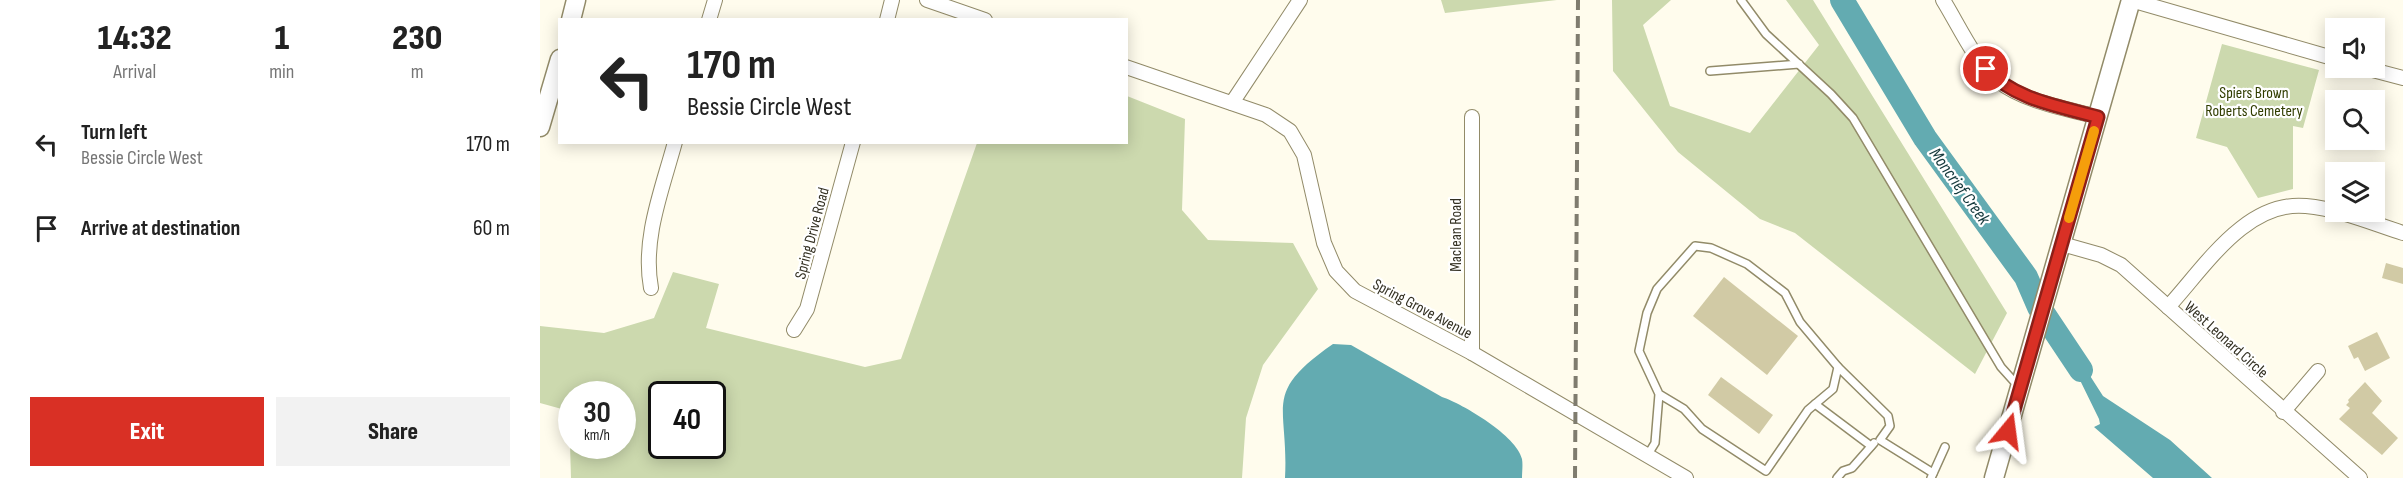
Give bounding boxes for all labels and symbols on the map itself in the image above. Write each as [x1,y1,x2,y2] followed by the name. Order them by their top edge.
[1960,43,2011,94] pin
[2205,84,2303,121] park label: Spiers Brown Roberts Cemetery
[1925,144,1995,230] water label: Moncrief Creek
[791,186,834,281] street label: Spring Drive Road
[1447,198,1466,272] street label: Maclean Road
[1369,275,1475,343] street label: Spring Grove Avenue
[2180,298,2272,383] street label: West Leonard Circle
[648,381,726,459] speed limit sign: 40
[1976,399,2040,463] position arrow

